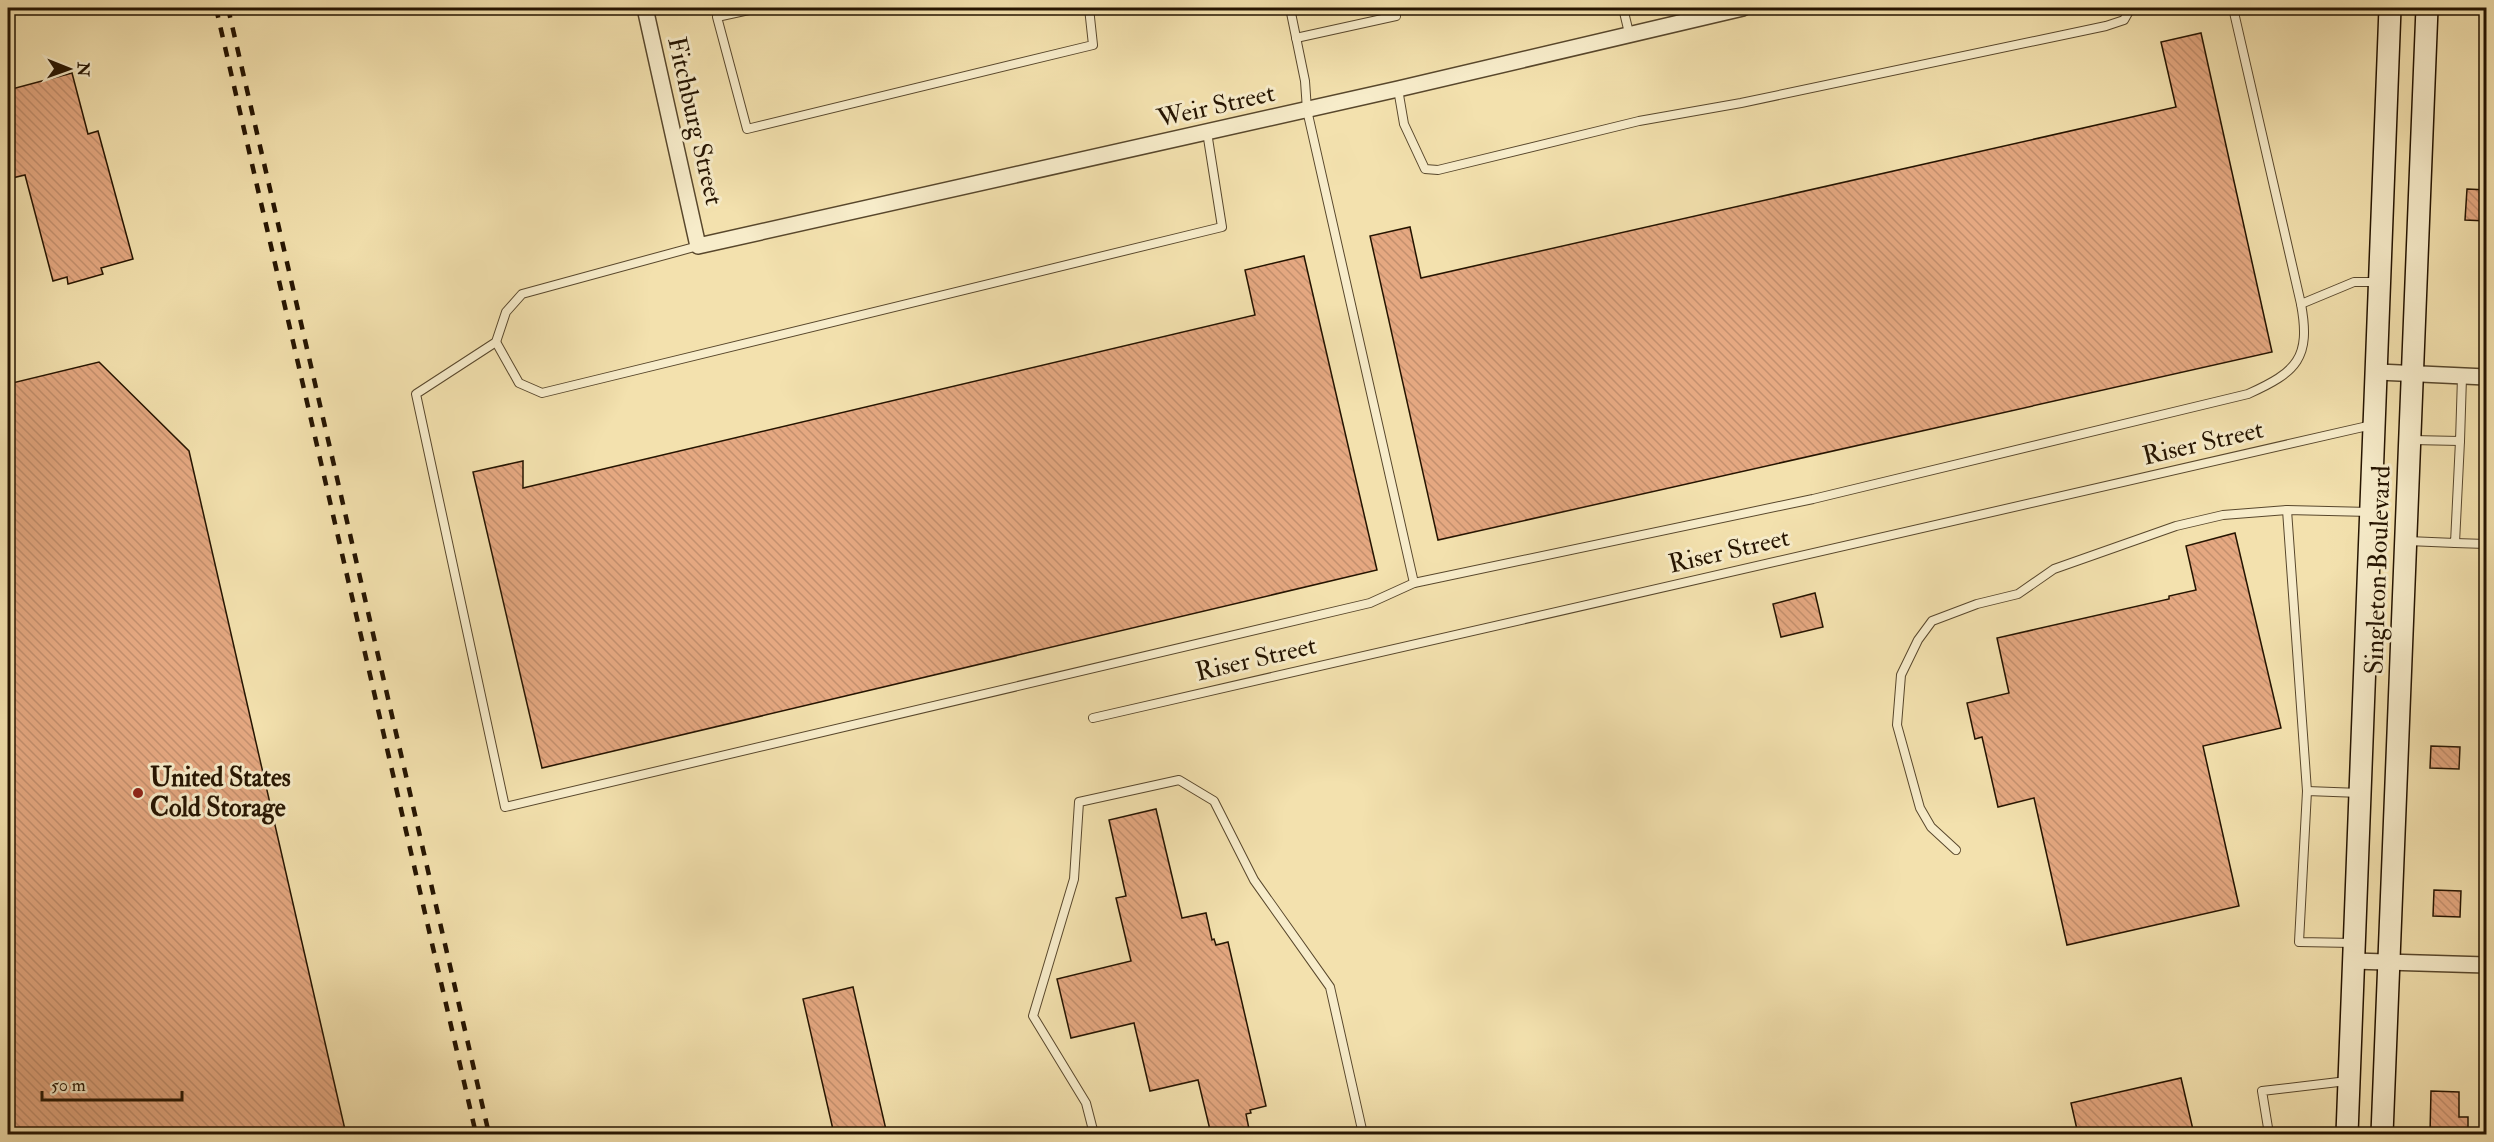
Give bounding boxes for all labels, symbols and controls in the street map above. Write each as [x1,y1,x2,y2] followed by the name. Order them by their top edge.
[660,34,730,208] street label: Fitchburg Street
[39,39,99,99] north arrow
[73,61,93,77] text: N
[1153,77,1278,135] street label: Weir Street
[2139,414,2267,472] street label: Riser Street
[2358,465,2398,675] street label: Singleton Boulevard
[1665,522,1793,580] street label: Riser Street
[1192,630,1320,688] street label: Riser Street
[150,762,291,825] place label: United States Cold Storage
[131,786,145,800] marker: United States Cold Storage
[42,1064,182,1102] scale bar
[51,1074,86,1097] text: 50 m

